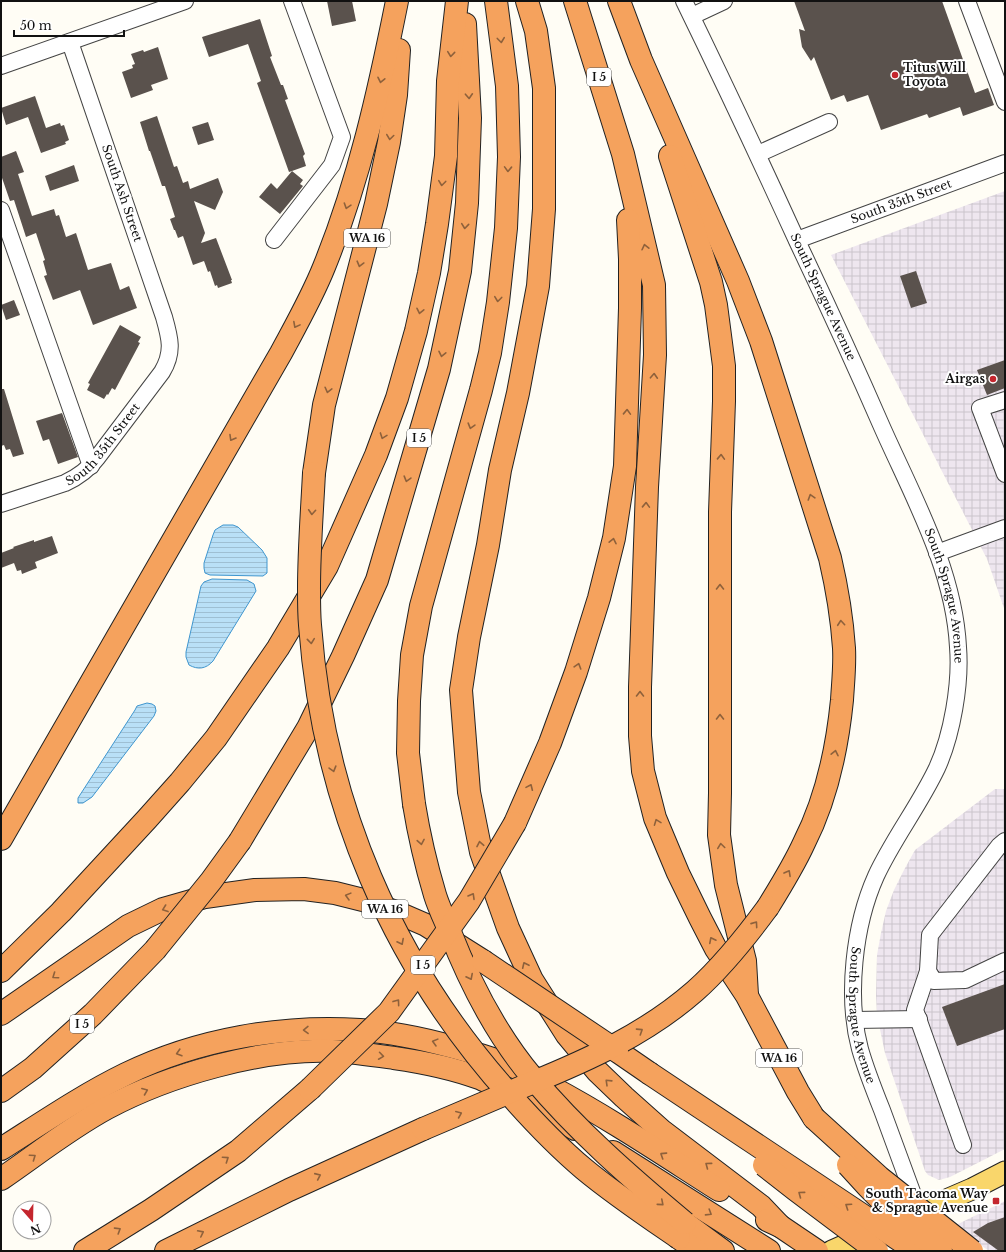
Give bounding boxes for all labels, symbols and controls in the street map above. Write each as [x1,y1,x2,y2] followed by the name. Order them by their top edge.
[14,12,124,38] scale bar
[20,18,52,33] text: 50 m
[496,37,505,43] one-way arrow
[447,51,456,57] one-way arrow
[903,60,967,89] place label: Titus Will Toyota
[587,68,611,86] road number: I 5
[890,70,900,80] marker: Titus Will Toyota
[377,77,386,83] one-way arrow
[464,93,473,99] one-way arrow
[386,134,395,140] one-way arrow
[99,142,146,244] street label: South Ash Street
[504,166,513,172] one-way arrow
[848,175,954,227] street label: South 35th Street
[438,180,447,186] one-way arrow
[343,202,351,209] one-way arrow
[460,223,469,229] one-way arrow
[344,229,390,247] road number: WA 16
[787,231,860,363] street label: South Sprague Avenue
[641,244,650,251] one-way arrow
[356,260,365,267] one-way arrow
[494,296,503,302] one-way arrow
[417,308,425,315] one-way arrow
[293,321,301,328] one-way arrow
[438,350,447,357] one-way arrow
[944,371,985,386] place label: Airgas
[649,373,658,379] one-way arrow
[988,374,998,384] marker: Airgas
[324,387,332,393] one-way arrow
[63,399,143,489] street label: South 35th Street
[623,409,631,415] one-way arrow
[467,422,476,429] one-way arrow
[407,429,431,447] road number: I 5
[380,432,388,439] one-way arrow
[229,434,236,441] one-way arrow
[717,454,725,460] one-way arrow
[403,475,412,482] one-way arrow
[807,494,816,501] one-way arrow
[642,502,650,508] one-way arrow
[307,509,316,515] one-way arrow
[922,526,967,664] street label: South Sprague Avenue
[609,538,617,544] one-way arrow
[716,584,724,590] one-way arrow
[837,620,846,626] one-way arrow
[307,638,316,644] one-way arrow
[573,663,582,670] one-way arrow
[636,691,644,697] one-way arrow
[716,714,724,720] one-way arrow
[830,750,838,756] one-way arrow
[328,766,337,773] one-way arrow
[526,783,534,790] one-way arrow
[654,818,662,825] one-way arrow
[416,839,424,845] one-way arrow
[476,840,484,847] one-way arrow
[717,843,726,850] one-way arrow
[783,870,791,878] one-way arrow
[345,892,352,901] one-way arrow
[467,893,474,900] one-way arrow
[362,900,408,918] road number: WA 16
[162,904,169,913] one-way arrow
[751,921,758,928] one-way arrow
[709,937,716,944] one-way arrow
[396,938,404,945] one-way arrow
[846,946,879,1086] street label: South Sprague Avenue
[411,956,435,974] road number: I 5
[522,962,530,969] one-way arrow
[52,972,59,979] one-way arrow
[465,973,473,980] one-way arrow
[392,999,400,1006] one-way arrow
[70,1015,94,1033] road number: I 5
[303,1026,309,1034] one-way arrow
[636,1028,643,1035] one-way arrow
[432,1038,439,1047] one-way arrow
[176,1048,183,1057] one-way arrow
[756,1049,802,1067] road number: WA 16
[378,1051,384,1060] one-way arrow
[605,1079,613,1087] one-way arrow
[140,1088,148,1096] one-way arrow
[455,1110,462,1118] one-way arrow
[660,1152,667,1160] one-way arrow
[29,1154,36,1162] one-way arrow
[222,1156,229,1164] one-way arrow
[705,1163,712,1170] one-way arrow
[314,1173,321,1181] one-way arrow
[866,1186,988,1215] place label: South Tacoma Way & Sprague Avenue
[798,1192,805,1199] one-way arrow
[991,1196,1001,1206] marker: South Tacoma Way & Sprague Avenue
[656,1198,664,1205] one-way arrow
[12,1200,52,1240] north arrow
[846,1204,853,1211] one-way arrow
[705,1208,712,1216] one-way arrow
[28,1221,43,1238] text: N
[114,1228,121,1235] one-way arrow
[197,1231,204,1238] one-way arrow

